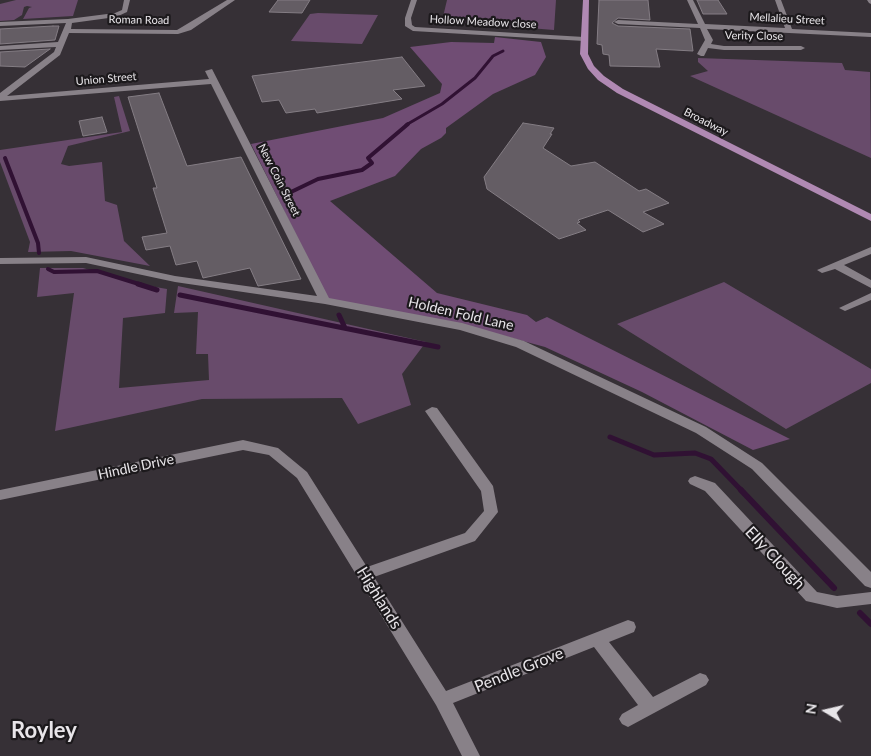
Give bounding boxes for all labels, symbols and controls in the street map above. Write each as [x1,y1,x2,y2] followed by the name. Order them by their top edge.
[749,10,825,28] street label: Mellalieu Street
[109,13,169,27] street label: Roman Road
[429,13,537,31] street label: Hollow Meadow close
[725,29,783,43] street label: Verity Close
[75,70,137,88] street label: Union Street
[682,105,730,139] street label: Broadway
[255,142,303,218] street label: New Coin Street
[407,294,515,334] street label: Holden Fold Lane
[96,451,176,483] street label: Hindle Drive
[741,523,809,593] street label: Elly Clough
[352,563,406,633] street label: Highlands
[472,643,566,697] street label: Pendle Grove
[801,686,851,736] north arrow
[801,702,820,715] text: N
[11,718,77,744] district label: Royley

